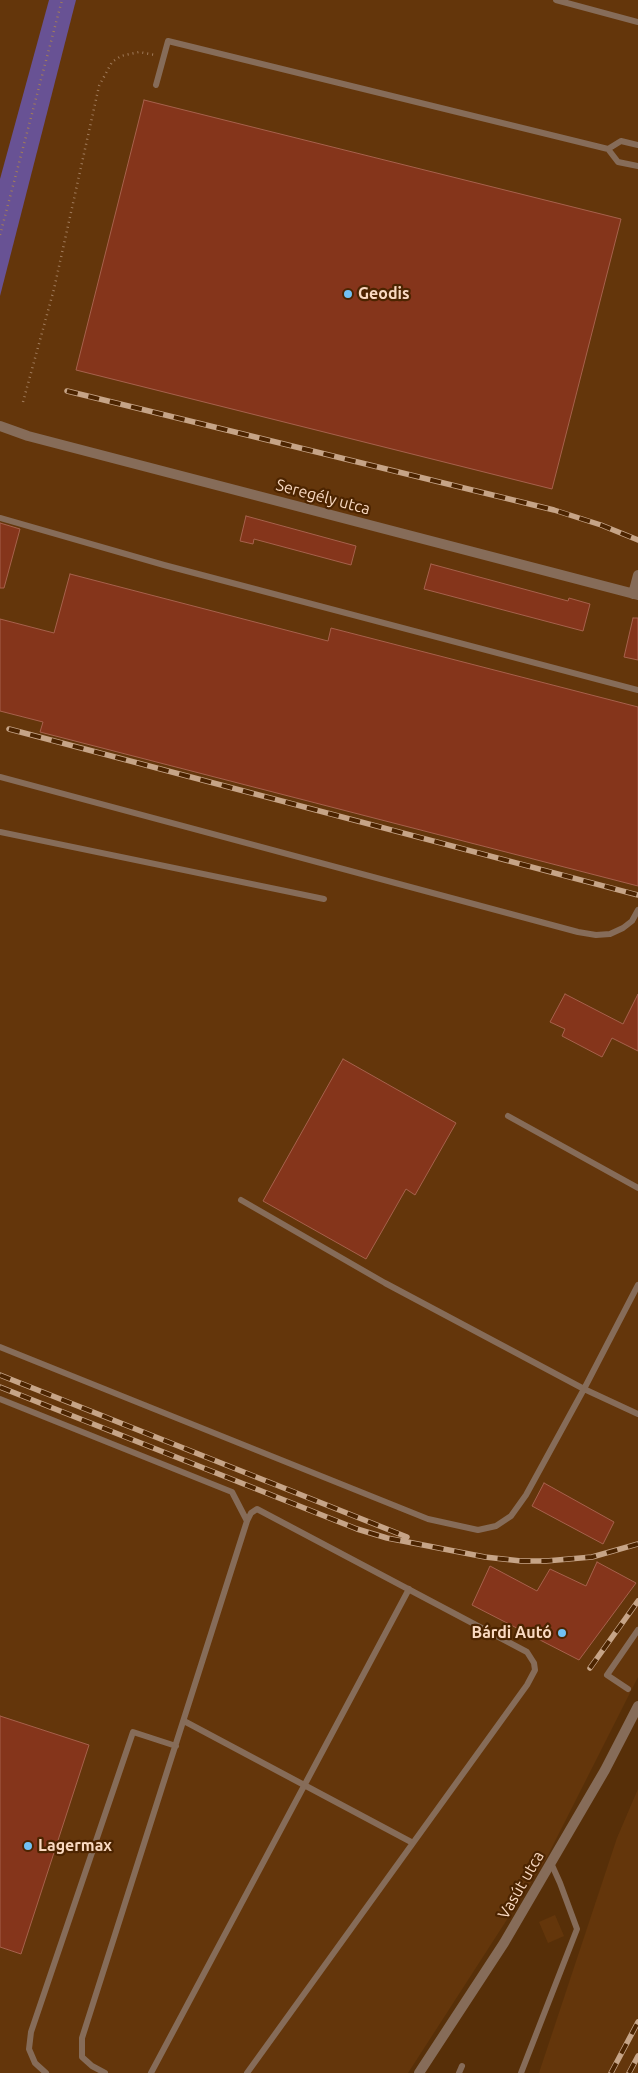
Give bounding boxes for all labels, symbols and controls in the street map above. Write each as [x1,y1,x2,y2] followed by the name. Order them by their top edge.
[358,284,410,304] place label: Geodis
[342,288,354,300] marker: Geodis
[274,475,372,519] street label: Seregély utca
[472,1623,552,1643] place label: Bárdi Autó
[556,1627,568,1639] marker: Bárdi Autó
[38,1836,112,1856] place label: Lagermax
[22,1840,34,1852] marker: Lagermax
[494,1848,548,1922] street label: Vasút utca

